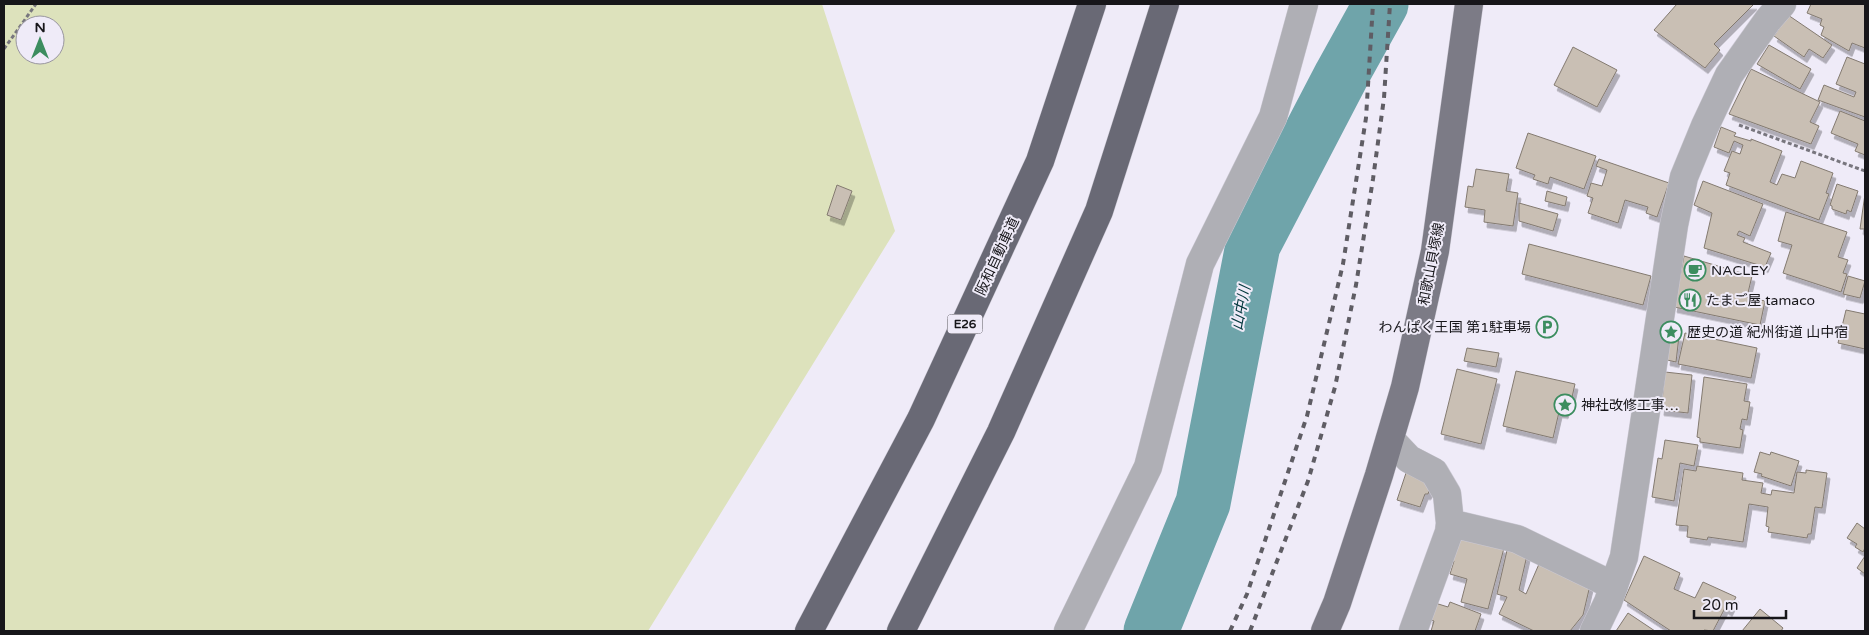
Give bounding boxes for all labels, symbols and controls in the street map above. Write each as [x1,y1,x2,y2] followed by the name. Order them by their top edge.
[15,15,65,65] north arrow
[34,19,46,36] text: N
[972,215,1023,298] street label: 阪和自動車道
[1415,221,1448,307] street label: 和歌山貝塚線
[1683,258,1707,282] cafe icon: NACLEY
[1711,262,1768,279] place label: NACLEY
[1228,282,1255,332] water label: 山中川
[1678,288,1702,312] restaurant icon: たまご屋 tamaco
[1706,292,1815,309] place label: たまご屋 tamaco
[948,314,982,334] road number: E26
[1535,315,1559,339] parking icon: わんぱく王国 第1駐車場
[1379,319,1531,336] place label: わんぱく王国 第1駐車場
[1659,320,1683,344] place icon: 歴史の道 紀州街道 山中宿
[1687,324,1848,341] place label: 歴史の道 紀州街道 山中宿
[1553,393,1577,417] place icon: 神社改修工事…
[1581,397,1679,414] place label: 神社改修工事…
[1694,588,1786,620] scale bar
[1702,596,1739,614] text: 20 m

